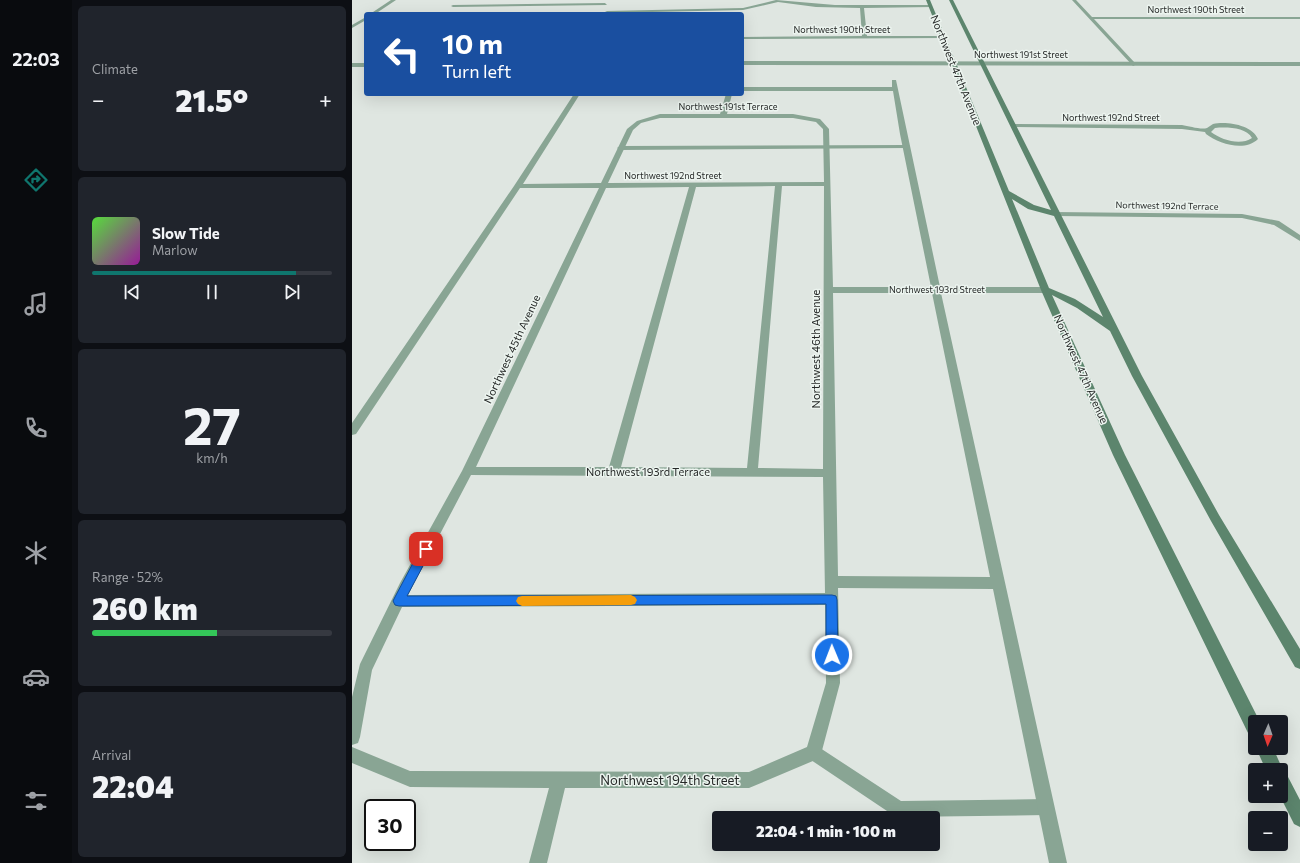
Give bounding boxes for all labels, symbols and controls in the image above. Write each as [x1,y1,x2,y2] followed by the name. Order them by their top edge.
[1148,4,1245,15] street label: Northwest 190th Street
[928,13,985,127] street label: Northwest 47th Avenue
[794,24,891,35] street label: Northwest 190th Street
[442,26,503,60] text: 10 m
[376,28,428,80] icon: left
[12,48,60,70] text: 22:03
[974,49,1068,60] street label: Northwest 191st Street
[442,60,511,82] text: Turn left
[92,61,138,77] text: Climate
[175,81,248,118] text: 21.5°
[92,86,105,113] text: −
[319,86,332,113] text: +
[678,101,778,112] street label: Northwest 191st Terrace
[1062,112,1160,123] street label: Northwest 192nd Street
[22,166,50,194] icon: directions
[624,170,722,181] street label: Northwest 192nd Street
[1115,199,1219,212] street label: Northwest 192nd Terrace
[152,224,220,242] text: Slow Tide
[152,242,198,258] text: Marlow
[121,281,143,303] icon: previous
[201,281,223,303] icon: pause
[281,281,303,303] icon: next
[889,284,985,295] street label: Northwest 193rd Street
[809,289,822,408] street label: Northwest 46th Avenue
[22,290,50,318] icon: music
[481,292,543,405] street label: Northwest 45th Avenue
[1052,312,1111,425] street label: Northwest 47th Avenue
[183,392,241,456] text: 27
[22,414,50,442] icon: phone
[196,450,228,466] text: km/h
[586,465,710,478] street label: Northwest 193rd Terrace
[409,532,443,566] pin
[415,538,437,560] icon: arrive
[22,539,50,567] icon: climate
[92,569,163,585] text: Range · 52%
[92,589,198,626] text: 260 km
[811,634,853,676] position arrow
[22,663,50,691] icon: car
[1248,715,1288,755] north arrow
[1248,715,1288,851] map controls
[92,747,131,763] text: Arrival
[1248,763,1288,803] button: +
[92,767,174,804] text: 22:04
[600,772,740,788] street label: Northwest 194th Street
[22,787,50,815] icon: filters
[364,799,416,851] speed limit sign: 30
[1248,811,1288,851] button: −
[756,822,896,840] text: 22:04 · 1 min · 100 m

